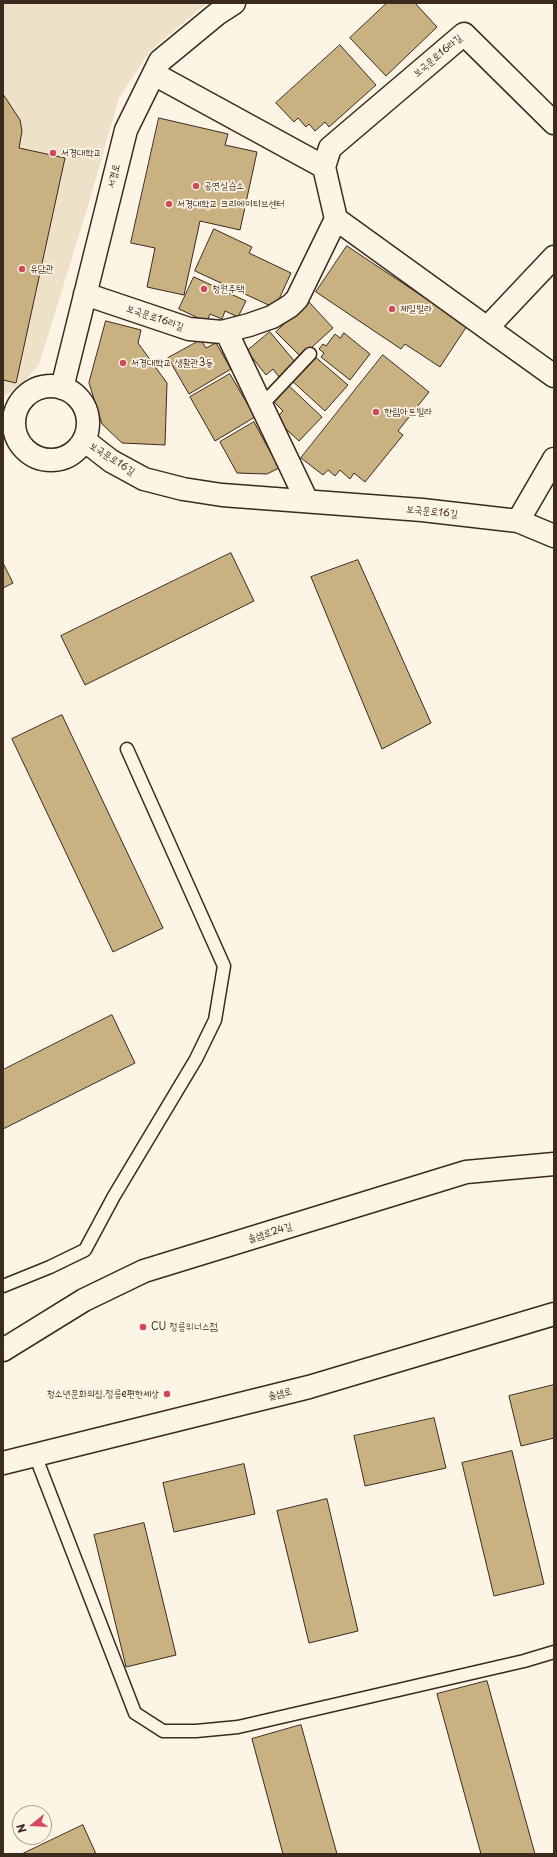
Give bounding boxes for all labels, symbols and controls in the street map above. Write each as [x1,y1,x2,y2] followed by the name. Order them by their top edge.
[411,32,465,80] street label: 보국문로16라길
[61,147,101,159] place label: 서경대학교
[48,148,58,158] marker: 서경대학교
[105,163,123,189] street label: 서경로
[204,180,244,192] place label: 공연실습소
[191,181,201,191] marker: 공연실습소
[177,198,285,210] place label: 서경대학교 크리에이티브센터
[164,199,174,209] marker: 서경대학교 크리에이티브센터
[30,263,54,275] place label: 유담관
[17,264,27,274] marker: 유담관
[212,283,244,295] place label: 청원주택
[199,284,209,294] marker: 청원주택
[125,303,185,333] street label: 보국문로16라길
[400,303,432,315] place label: 제일빌라
[387,304,397,314] marker: 제일빌라
[131,357,213,369] place label: 서경대학교 생활관3동
[118,358,128,368] marker: 서경대학교 생활관3동
[384,406,432,418] place label: 한림아트빌라
[371,407,381,417] marker: 한림아트빌라
[87,440,137,478] street label: 보국문로16길
[406,503,458,521] street label: 보국문로16길
[246,1221,294,1245] street label: 솔샘로24길
[151,1321,218,1333] place label: CU 정릉위너스점
[138,1322,148,1332] marker: CU 정릉위너스점
[267,1385,293,1403] street label: 솔샘로
[46,1388,159,1400] place label: 청소년문화의집.정릉e편한세상
[162,1389,172,1399] marker: 청소년문화의집.정릉e편한세상
[12,1805,52,1845] north arrow
[12,1822,30,1835] text: N

